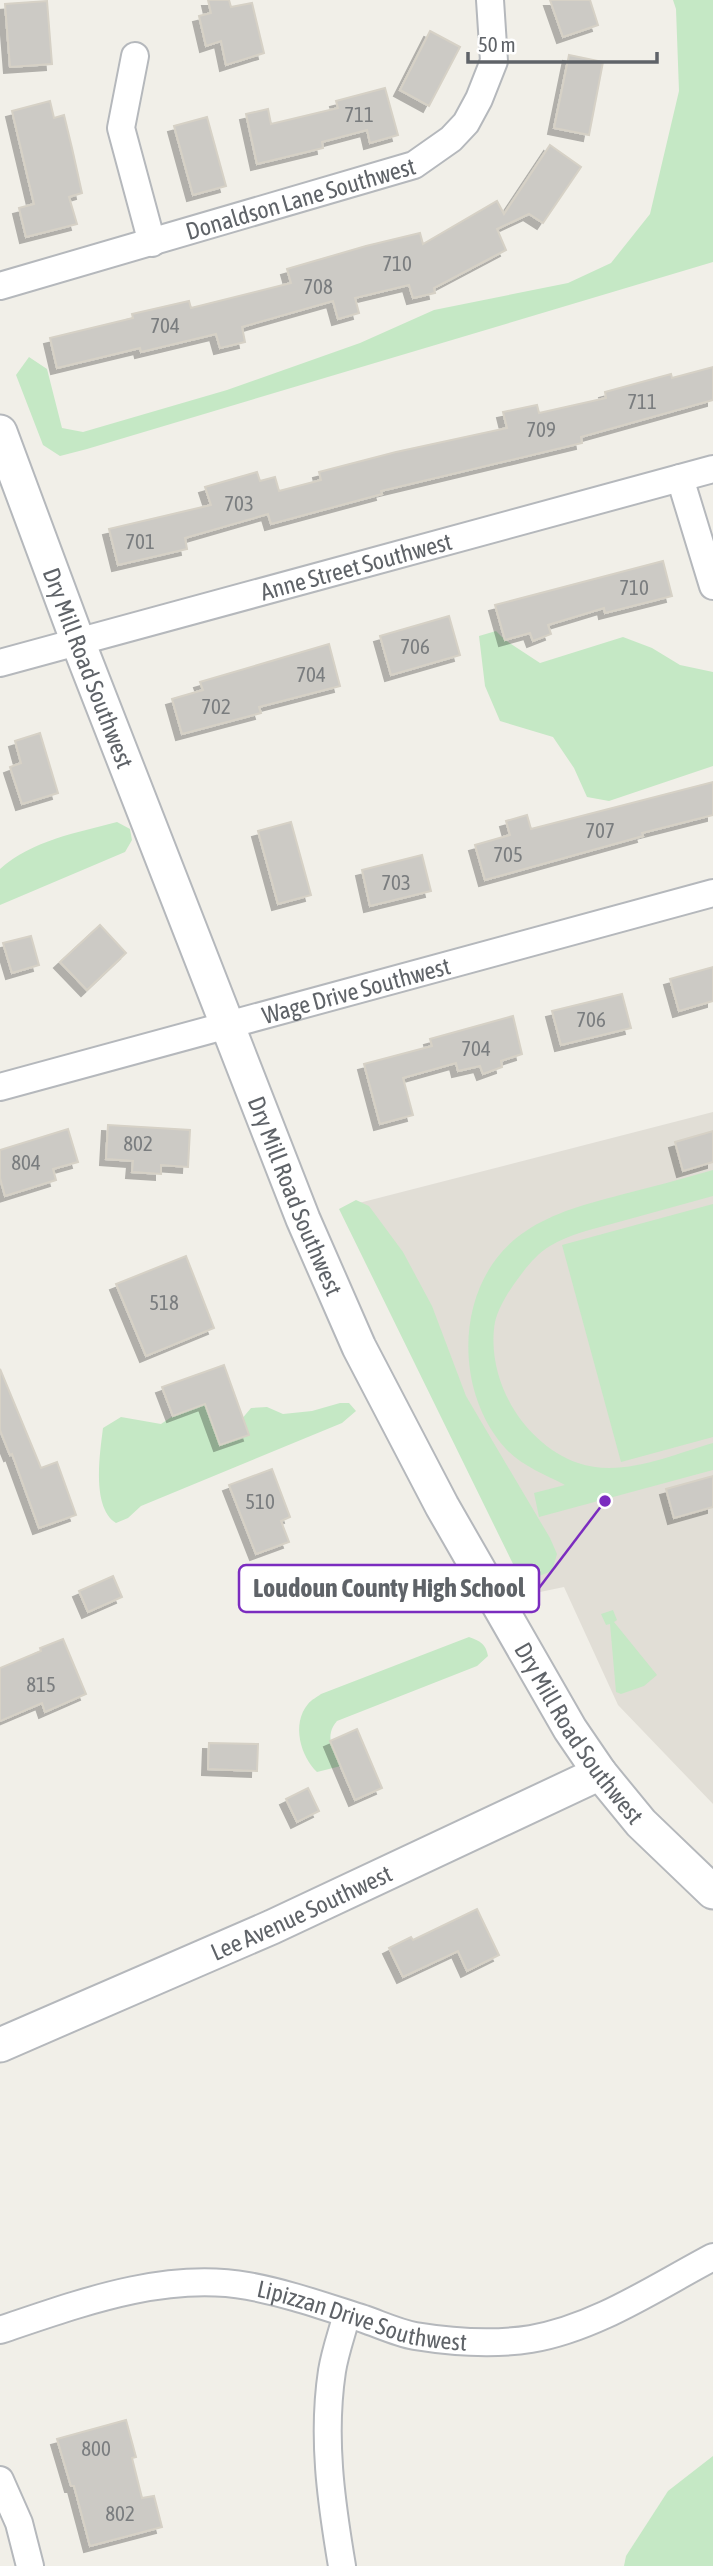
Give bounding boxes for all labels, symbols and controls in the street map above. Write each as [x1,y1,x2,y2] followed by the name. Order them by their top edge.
[468,21,657,65] scale bar
[478,32,516,56] text: 50 m
[344,102,374,126] house number: 711
[182,152,419,245] street label: Donaldson Lane Southwest
[382,251,412,275] house number: 710
[303,274,333,298] house number: 708
[150,313,180,337] house number: 704
[627,389,657,413] house number: 711
[526,417,556,441] house number: 709
[224,491,254,515] house number: 703
[257,527,455,605] street label: Anne Street Southwest
[125,529,155,553] house number: 701
[38,564,139,772] street label: Dry Mill Road Southwest
[619,575,649,599] house number: 710
[400,634,430,658] house number: 706
[296,662,326,686] house number: 704
[201,694,231,718] house number: 702
[585,818,615,842] house number: 707
[493,842,523,866] house number: 705
[381,870,411,894] house number: 703
[259,952,453,1029] street label: Wage Drive Southwest
[576,1007,606,1031] house number: 706
[461,1036,491,1060] house number: 704
[243,1092,348,1300] street label: Dry Mill Road Southwest
[123,1131,153,1155] house number: 802
[11,1150,41,1174] house number: 804
[149,1290,179,1314] house number: 518
[245,1489,275,1513] house number: 510
[239,1565,539,1612] callout: Loudoun County High School
[253,1573,526,1603] text: Loudoun County High School
[510,1637,649,1829] street label: Dry Mill Road Southwest
[26,1672,56,1696] house number: 815
[207,1859,396,1965] street label: Lee Avenue Southwest
[255,2275,468,2355] street label: Lipizzan Drive Southwest
[81,2436,111,2460] house number: 800
[105,2501,135,2525] house number: 802

